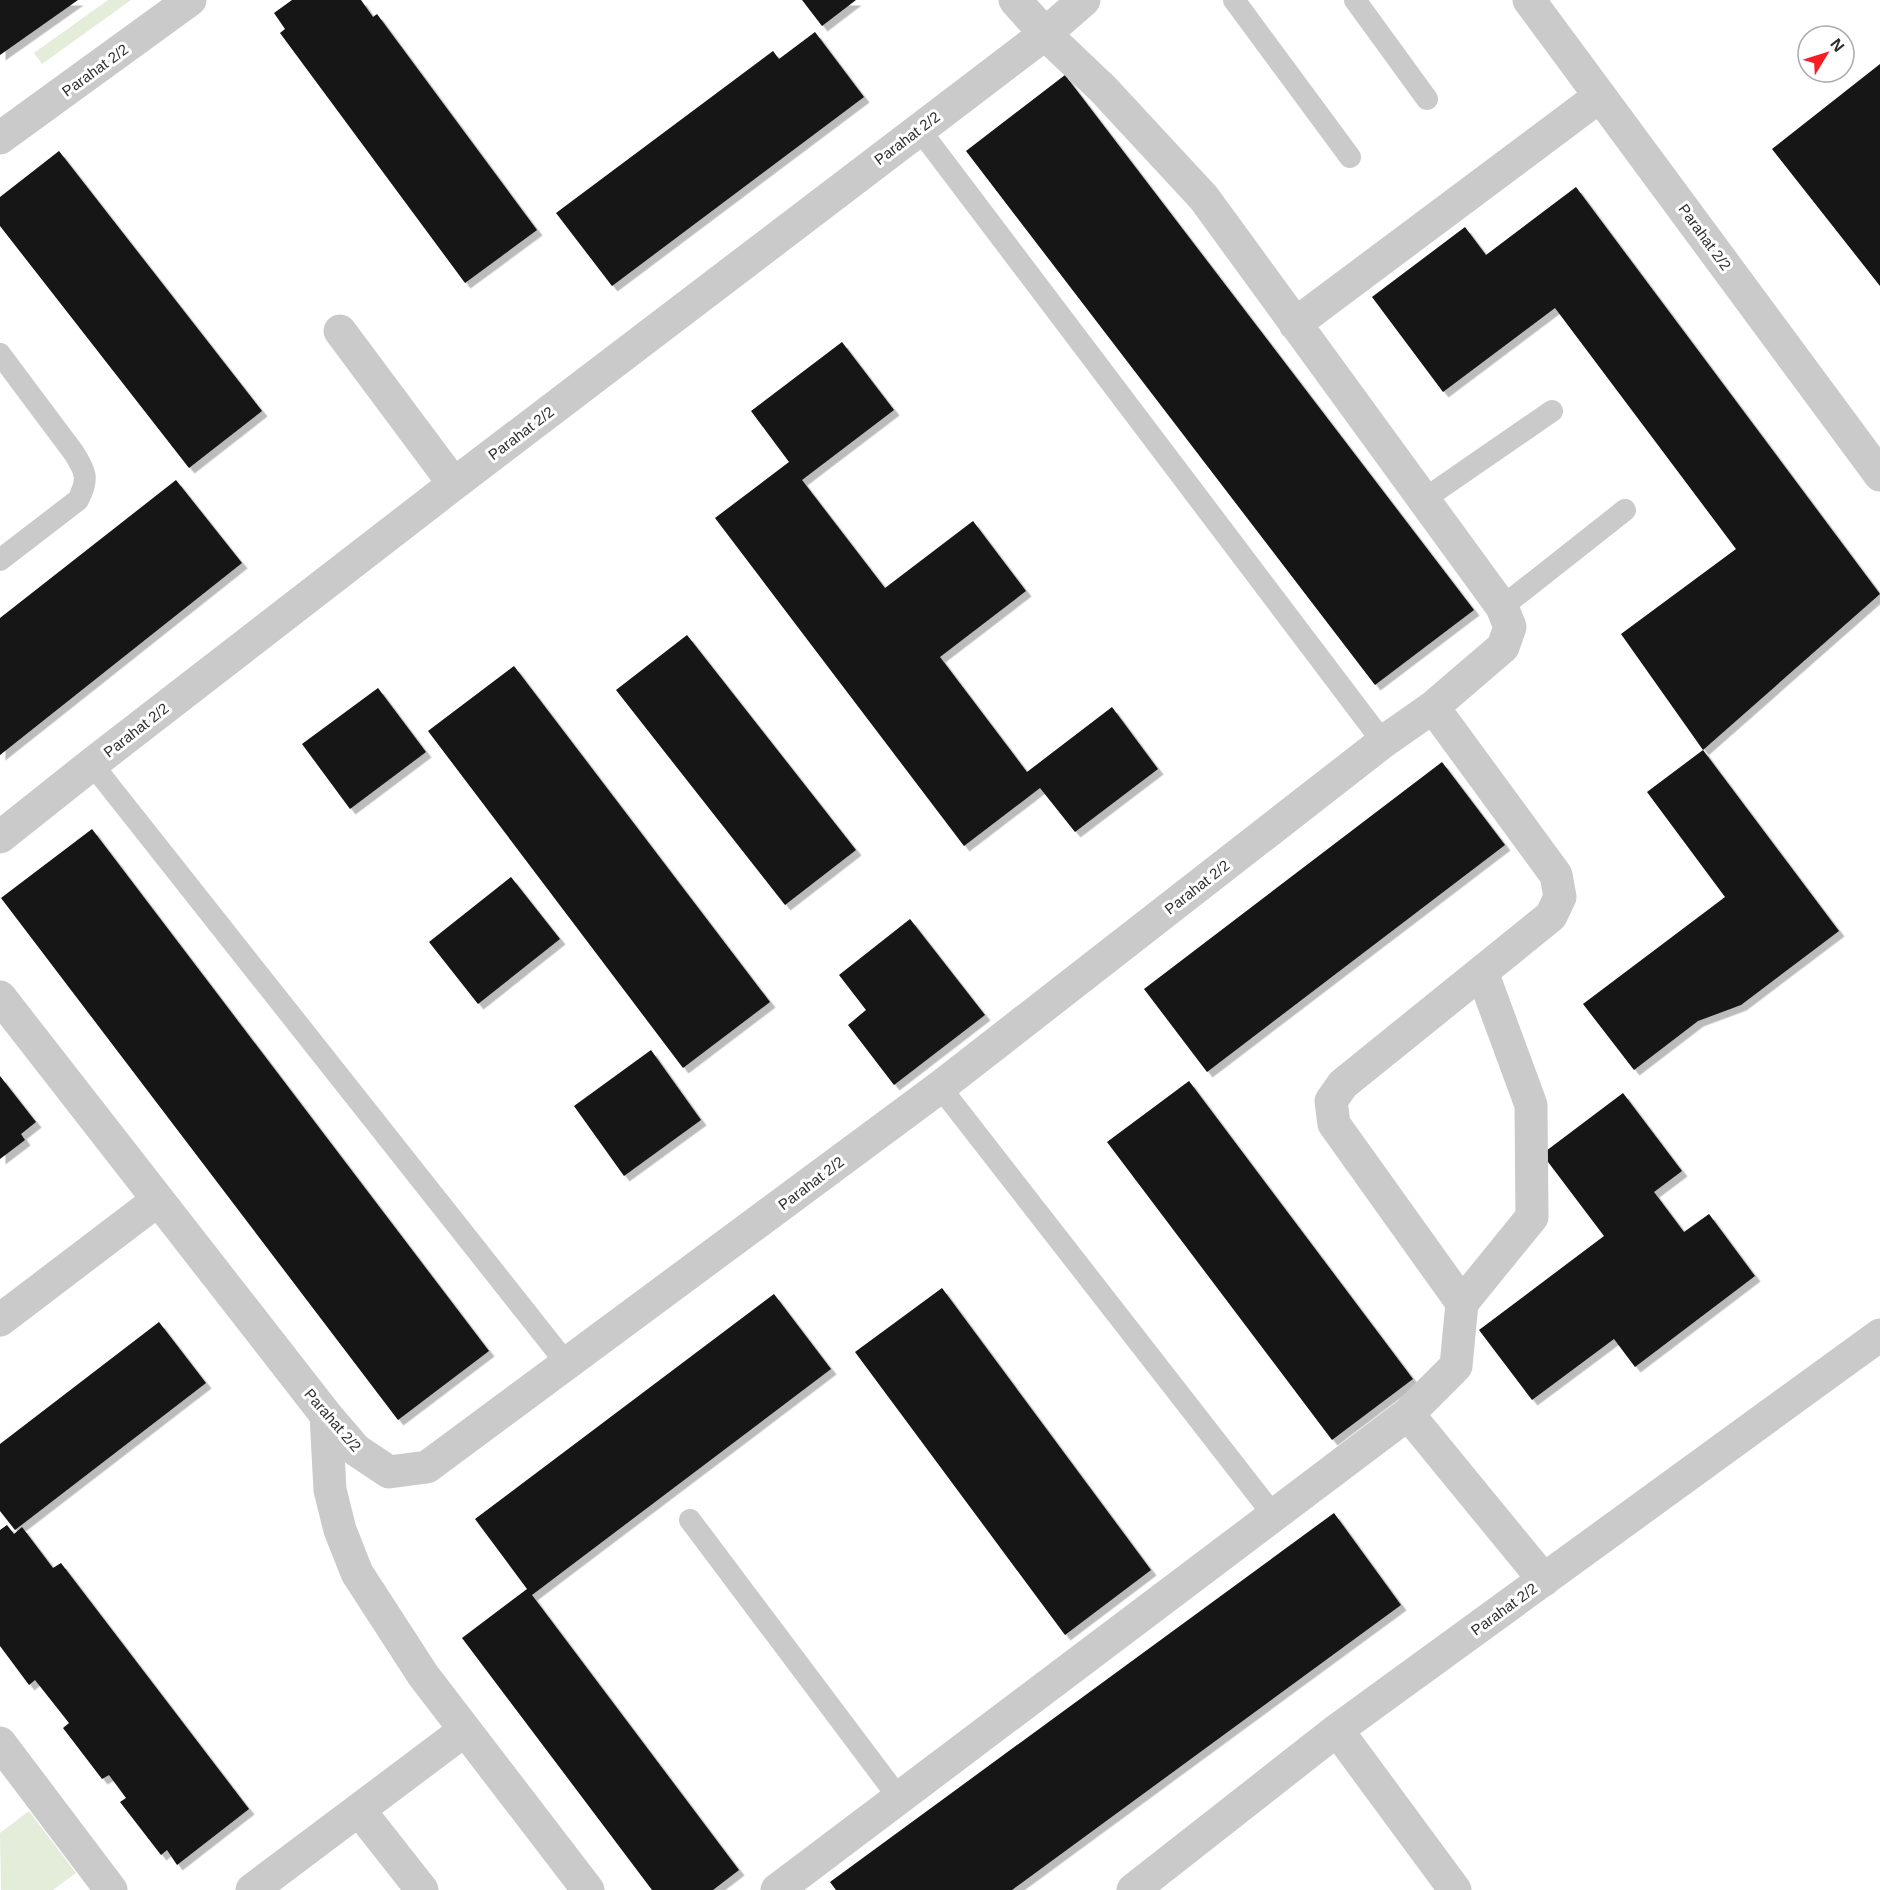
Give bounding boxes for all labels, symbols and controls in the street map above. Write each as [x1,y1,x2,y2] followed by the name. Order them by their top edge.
[1796,24,1856,84] north arrow
[1827,35,1848,55] text: N
[59,40,131,100] street label: Parahat 2/2
[871,108,943,168] street label: Parahat 2/2
[1675,201,1735,273] street label: Parahat 2/2
[485,403,557,463] street label: Parahat 2/2
[100,699,172,761] street label: Parahat 2/2
[1161,856,1233,918] street label: Parahat 2/2
[775,1153,847,1213] street label: Parahat 2/2
[301,1385,365,1455] street label: Parahat 2/2
[1468,1579,1540,1639] street label: Parahat 2/2

